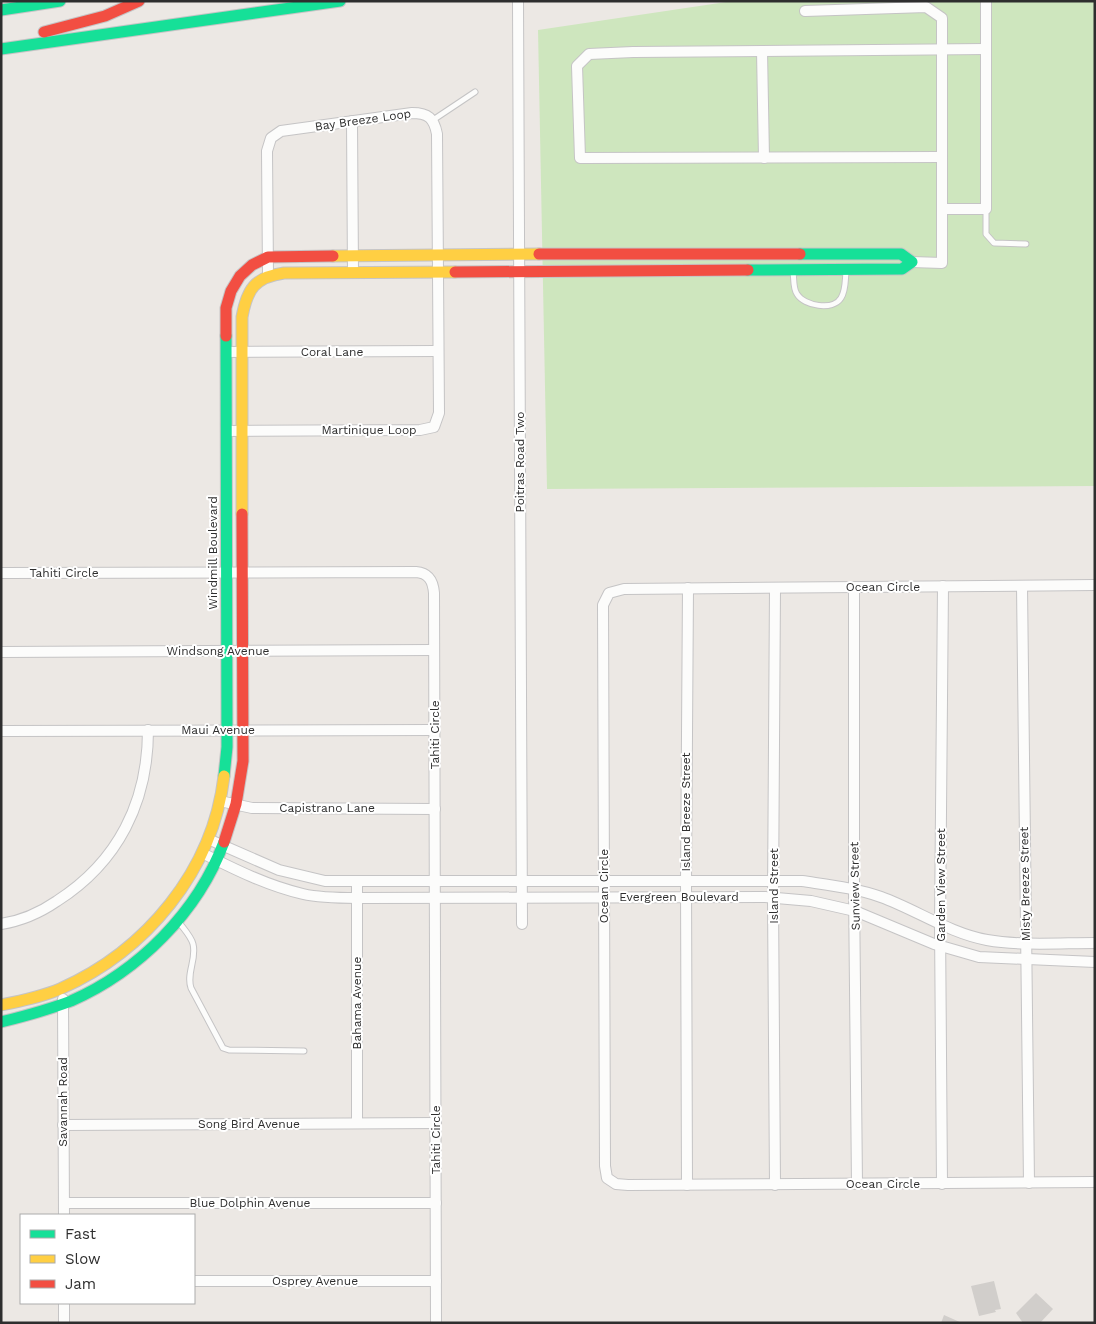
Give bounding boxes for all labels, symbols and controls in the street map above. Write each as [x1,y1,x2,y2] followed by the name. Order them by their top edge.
[314,106,412,134] street label: Bay Breeze Loop
[301,345,363,359] street label: Coral Lane
[513,411,527,513] street label: Poitras Road Two
[321,423,417,437] street label: Martinique Loop
[206,496,220,610] street label: Windmill Boulevard
[29,566,99,580] street label: Tahiti Circle
[846,580,920,594] street label: Ocean Circle
[166,644,270,658] street label: Windsong Avenue
[428,700,442,770] street label: Tahiti Circle
[181,723,255,737] street label: Maui Avenue
[679,752,693,872] street label: Island Breeze Street
[279,801,375,815] street label: Capistrano Lane
[1017,827,1033,941] street label: Misty Breeze Street
[934,828,948,942] street label: Garden View Street
[847,842,863,930] street label: Sunview Street
[767,848,781,924] street label: Island Street
[597,849,611,923] street label: Ocean Circle
[619,890,739,904] street label: Evergreen Boulevard
[350,956,364,1049] street label: Bahama Avenue
[56,1057,70,1147] street label: Savannah Road
[429,1105,443,1175] street label: Tahiti Circle
[198,1117,300,1131] street label: Song Bird Avenue
[846,1177,920,1191] street label: Ocean Circle
[189,1196,311,1210] street label: Blue Dolphin Avenue
[20,1214,195,1304] legend
[65,1225,97,1243] text: Fast
[65,1250,101,1268] text: Slow
[272,1274,358,1288] street label: Osprey Avenue
[65,1275,96,1293] text: Jam

